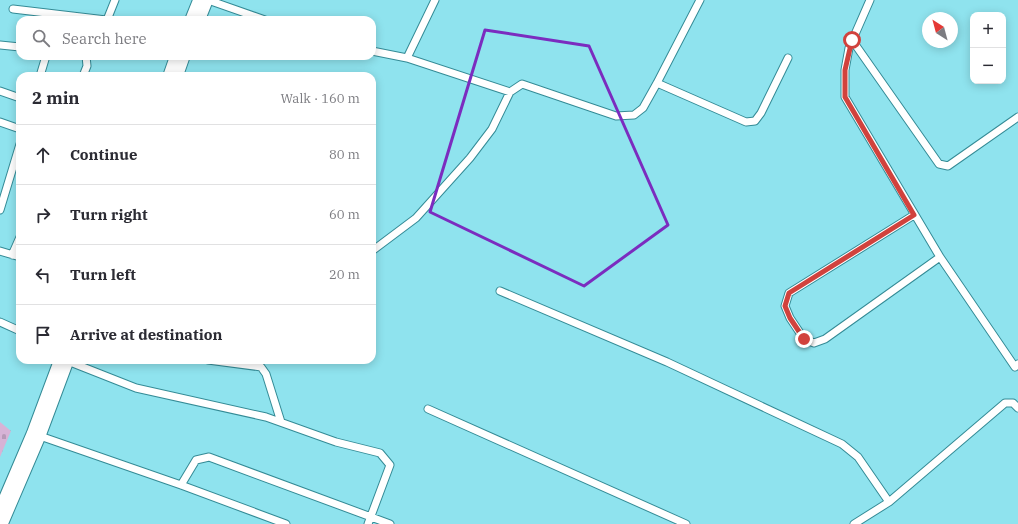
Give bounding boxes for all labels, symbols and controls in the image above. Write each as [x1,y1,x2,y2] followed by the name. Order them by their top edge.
[922,12,958,48] north arrow
[970,12,1006,84] map controls
[970,12,1006,48] button: +
[16,16,376,60] search box
[30,27,52,49] icon: search
[62,29,147,48] text: Search here
[843,31,861,49] route start
[970,48,1006,84] button: −
[32,87,80,109] text: 2 min
[281,90,360,107] text: Walk · 160 m
[32,144,54,166] icon: ahead
[70,145,137,164] text: Continue
[329,146,360,163] text: 80 m
[32,204,54,226] icon: right
[70,205,148,224] text: Turn right
[329,206,360,223] text: 60 m
[32,264,54,286] icon: left
[70,265,136,284] text: Turn left
[329,266,360,283] text: 20 m
[32,324,54,346] icon: arrive
[70,325,222,344] text: Arrive at destination
[795,330,813,348] route end

